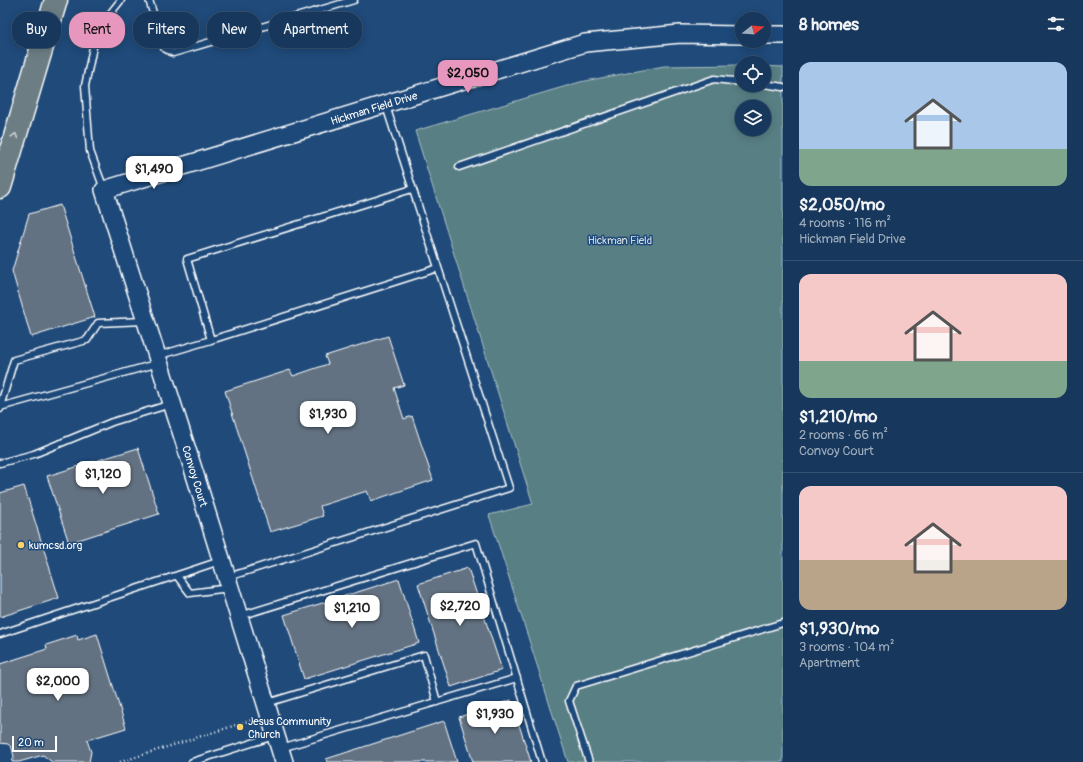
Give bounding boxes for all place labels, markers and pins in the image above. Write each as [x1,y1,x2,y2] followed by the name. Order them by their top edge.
[435,60,501,94] pin: $2,050
[121,156,187,190] pin: $1,490
[295,401,361,435] pin: $1,930
[70,461,136,495] pin: $1,120
[29,539,83,552] place label: kumcsd.org
[16,540,26,550] marker: kumcsd.org
[427,593,493,627] pin: $2,720
[319,595,385,629] pin: $1,210
[25,668,91,702] pin: $2,000
[462,701,528,735] pin: $1,930
[248,715,331,741] place label: Jesus Community Church
[235,722,245,732] marker: Jesus Community Church

